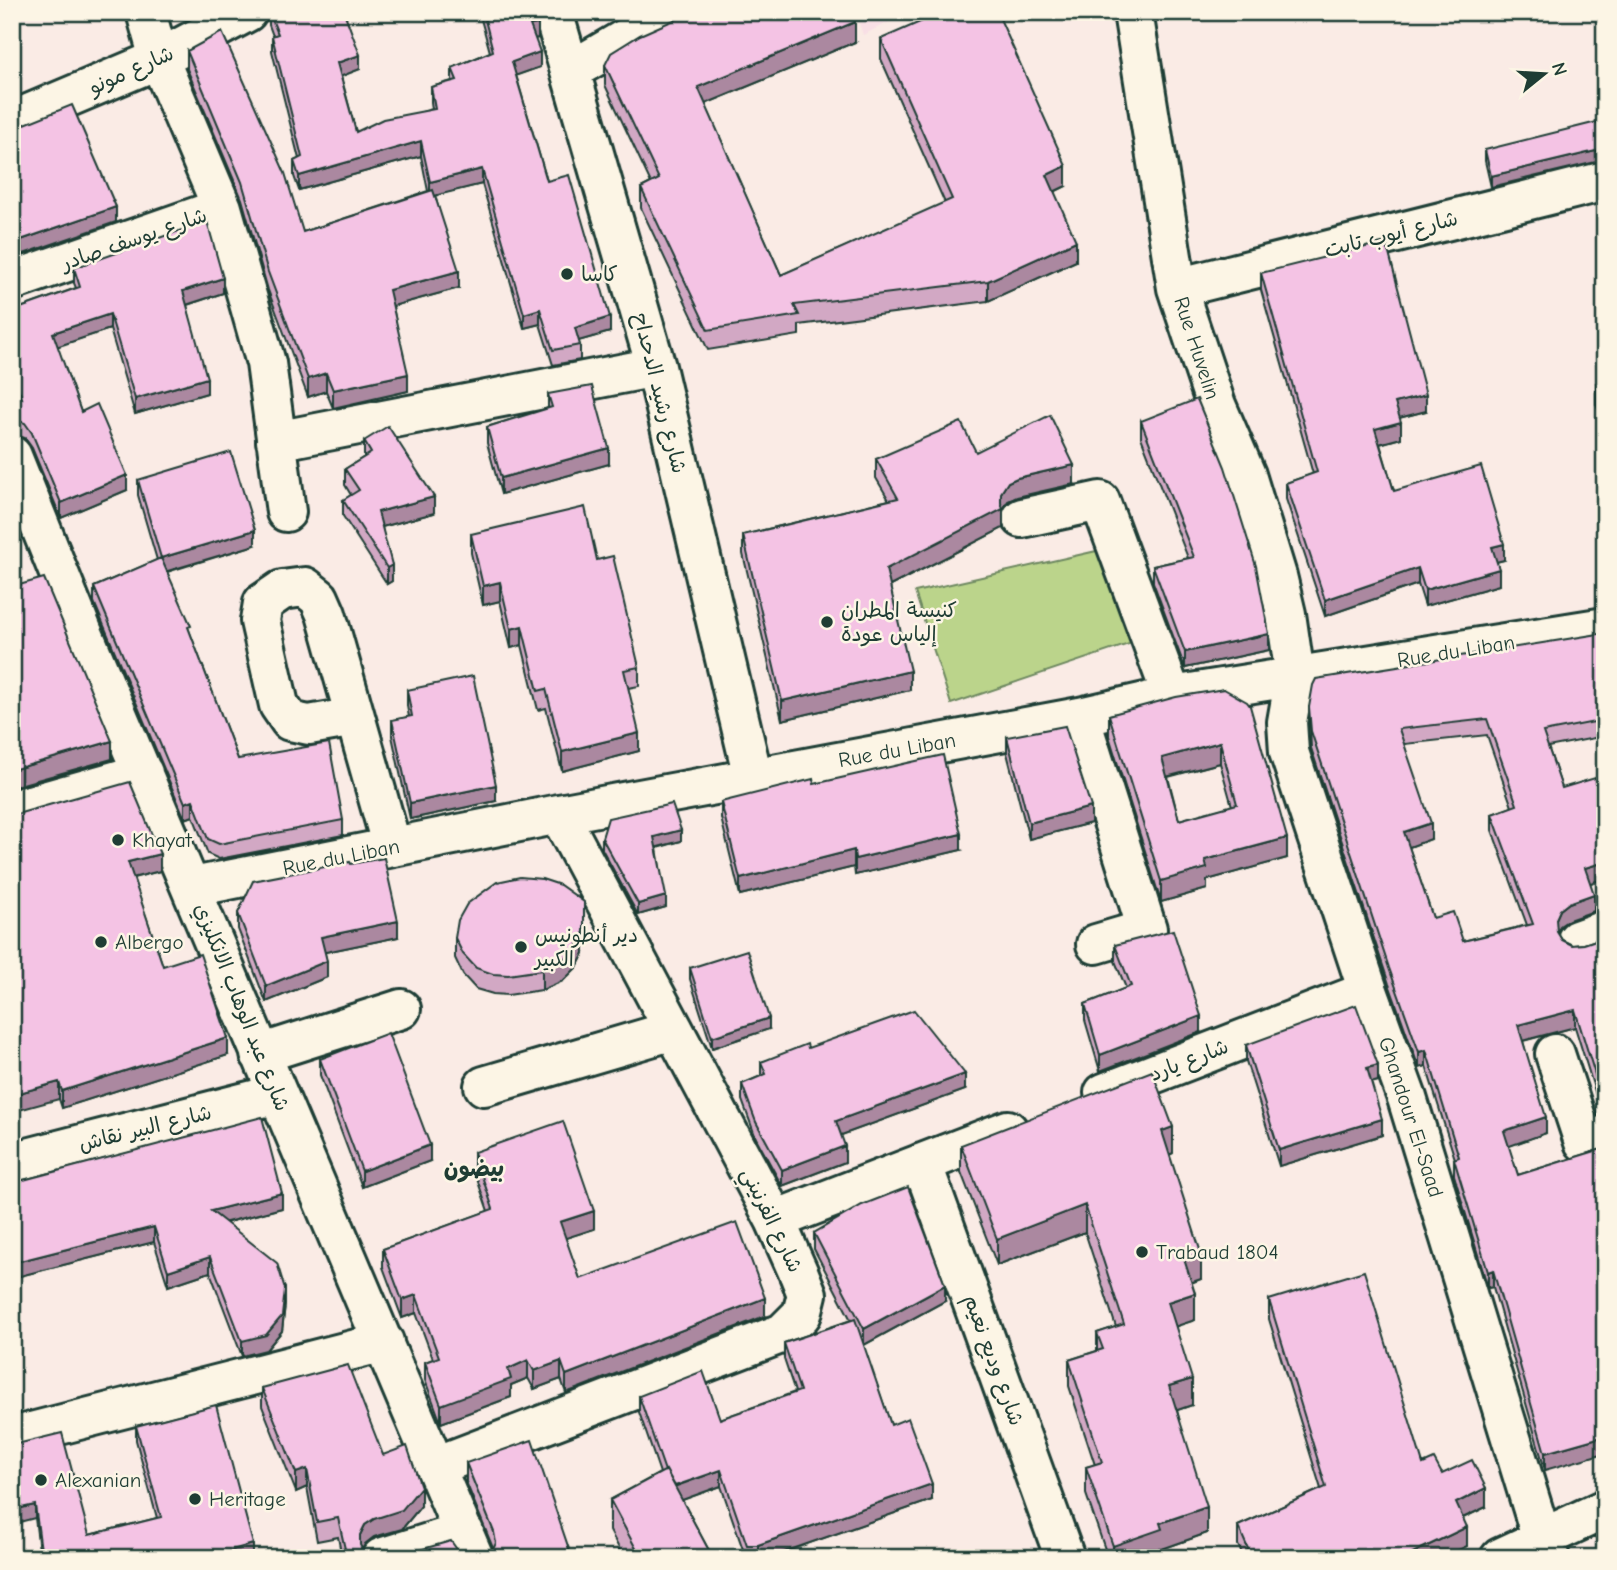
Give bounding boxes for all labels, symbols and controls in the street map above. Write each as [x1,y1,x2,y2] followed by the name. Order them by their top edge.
[1508,38,1578,108] north arrow
[84,41,178,102] street label: شارع مونو
[1547,60,1572,78] text: N
[56,203,211,279] street label: شارع يوسف صادر
[1322,206,1461,265] street label: شارع أيوب تابت
[581,262,618,286] place label: كاسا
[559,266,575,282] marker: كاسا
[1169,294,1225,402] street label: Rue Huvelin
[626,310,692,477] street label: شارع رشيد الدحداح
[841,598,957,647] place label: كنيسة المطران إلياس عودة
[819,614,835,630] marker: كنيسة المطران إلياس عودة
[1396,630,1516,672] street label: Rue du Liban
[837,728,957,772] street label: Rue du Liban
[132,828,193,852] place label: Khayat
[110,832,126,848] marker: Khayat
[280,834,402,880] street label: Rue du Liban
[187,900,295,1115] street label: شارع عبد الوهاب الانكليزي
[533,923,638,972] place label: دير أنطونيس الكبير
[115,930,184,954] place label: Albergo
[93,934,109,950] marker: Albergo
[513,939,529,955] marker: دير أنطونيس الكبير
[1146,1034,1233,1089] street label: شارع يارد
[1374,1034,1448,1200] street label: Ghandour El-Saad
[76,1100,215,1159] street label: شارع البير نقاش
[444,1155,504,1183] district label: بيضون
[730,1164,808,1279] street label: شارع الفرنيني
[1156,1240,1279,1264] place label: Trabaud 1804
[1134,1244,1150,1260] marker: Trabaud 1804
[955,1291,1029,1430] street label: شارع وديع نعيم
[55,1468,141,1492] place label: Alexanian
[33,1472,49,1488] marker: Alexanian
[209,1487,286,1511] place label: Heritage
[187,1491,203,1507] marker: Heritage

